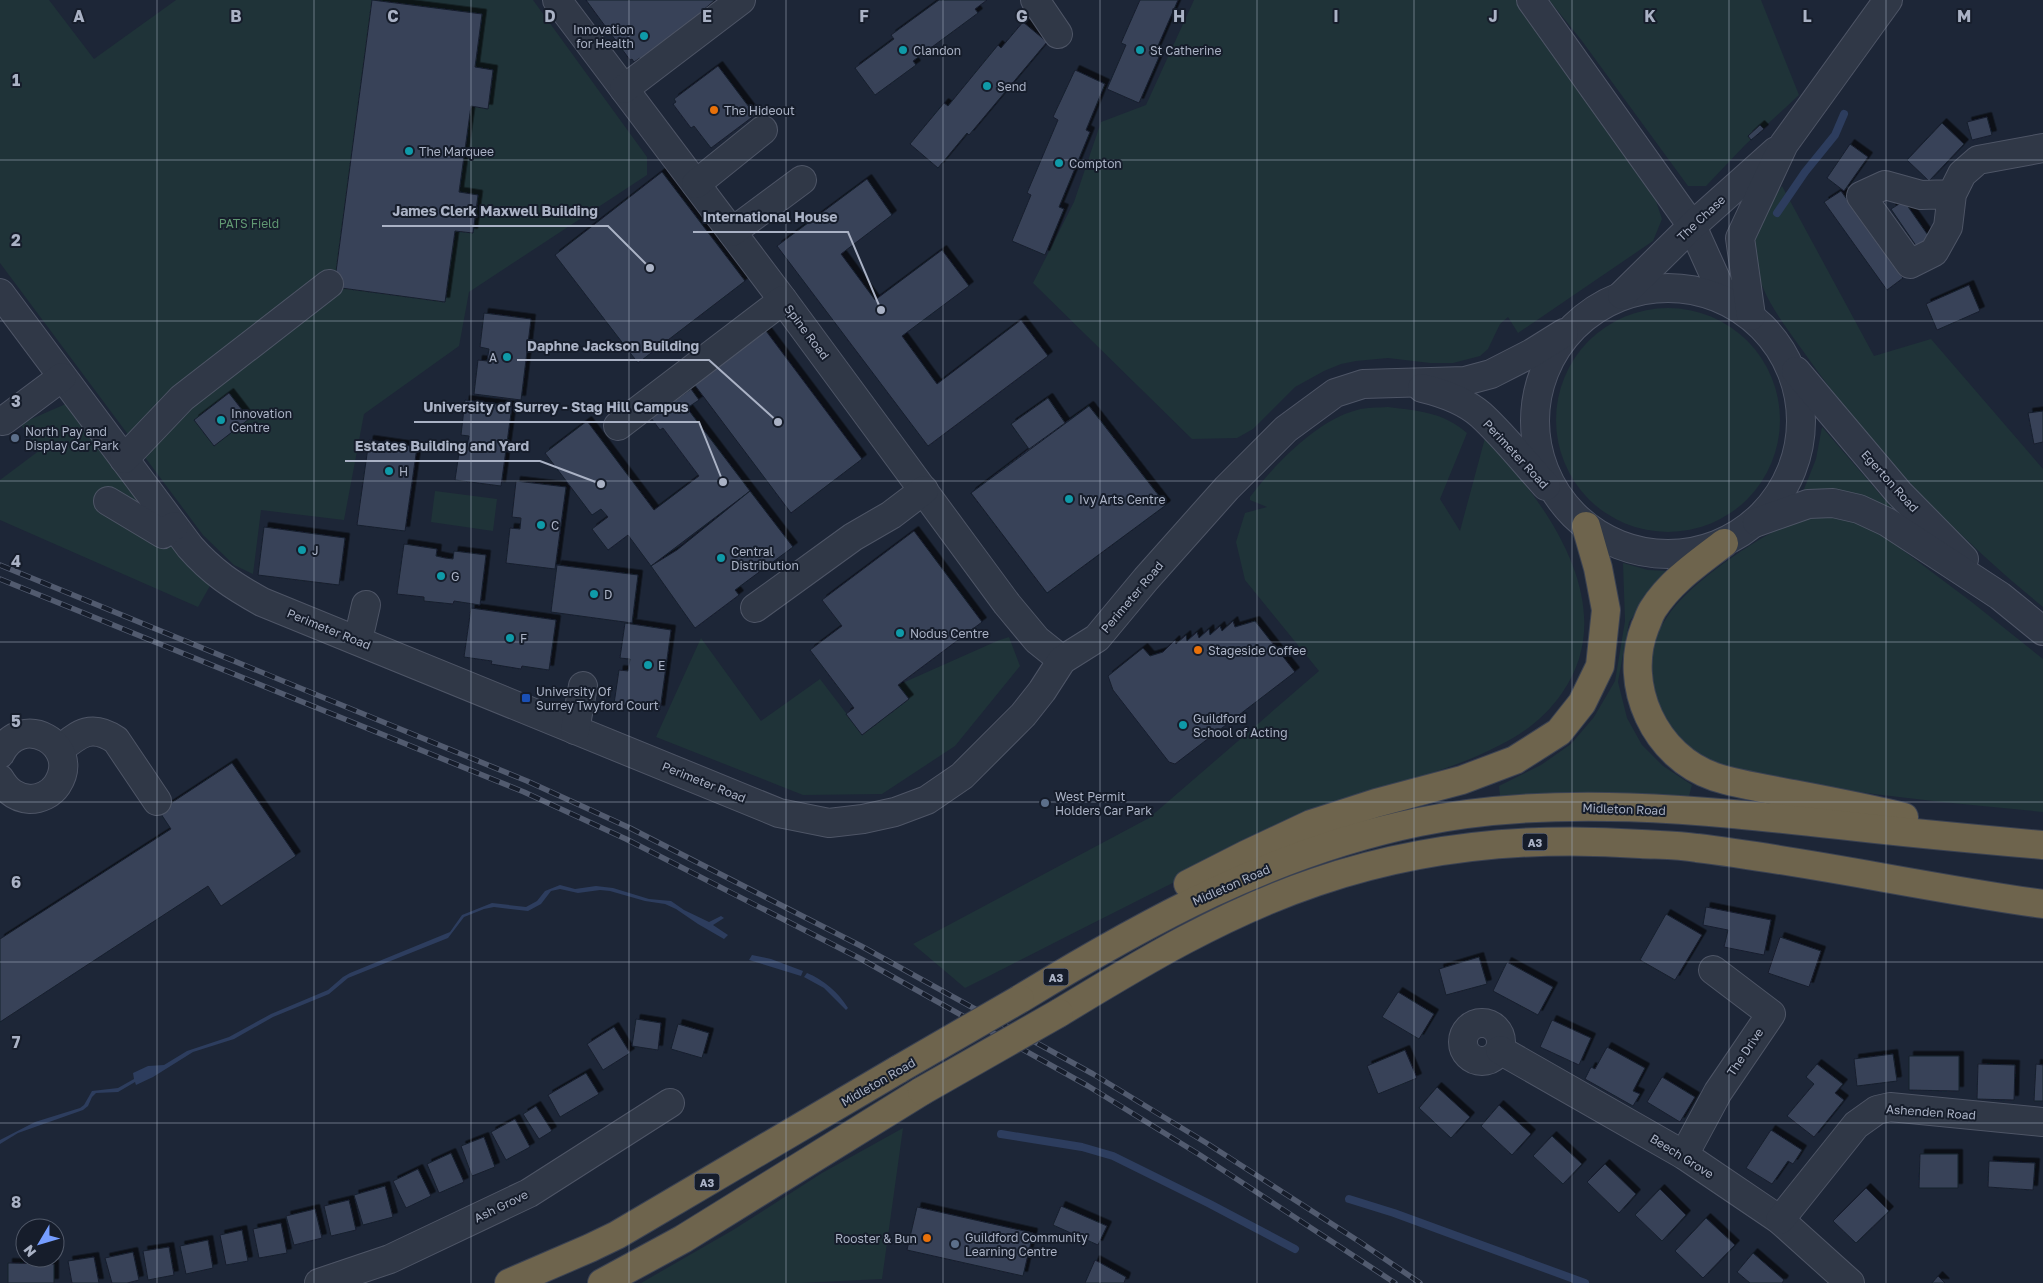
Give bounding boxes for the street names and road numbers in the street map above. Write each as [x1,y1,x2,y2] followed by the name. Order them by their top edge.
[1674,192,1728,244] street label: The Chase
[781,302,833,362] street label: Spine Road
[1480,416,1552,492] street label: Perimeter Road
[1858,447,1922,515] street label: Egerton Road
[1098,558,1166,636] street label: Perimeter Road
[285,605,373,653] street label: Perimeter Road
[660,758,748,806] street label: Perimeter Road
[1582,800,1666,818] street label: Midleton Road
[1522,834,1548,850] road number: A3
[1190,861,1272,909] street label: Midleton Road
[1044,969,1068,986] road number: A3
[1724,1025,1766,1079] street label: The Drive
[838,1055,918,1109] street label: Midleton Road
[1885,1101,1977,1123] street label: Ashenden Road
[1647,1130,1717,1182] street label: Beech Grove
[694,1174,720,1190] road number: A3
[472,1186,530,1225] street label: Ash Grove

